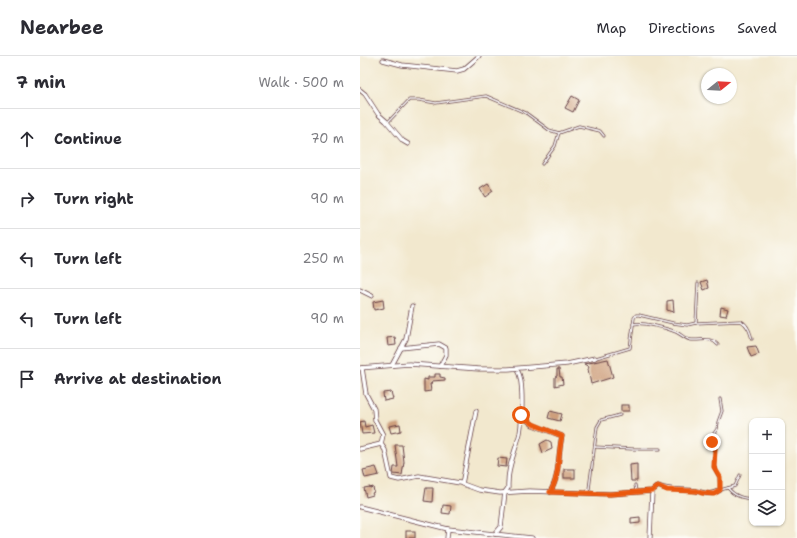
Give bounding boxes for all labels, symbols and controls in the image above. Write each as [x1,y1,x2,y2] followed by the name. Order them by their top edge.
[20,15,104,40] text: Nearbee
[597,19,627,37] text: Map
[649,19,715,37] text: Directions
[737,19,777,37] text: Saved
[701,68,737,104] north arrow
[16,71,66,93] text: 7 min
[258,74,344,91] text: Walk · 500 m
[16,128,38,150] icon: ahead
[54,129,122,149] text: Continue
[310,130,344,147] text: 70 m
[16,188,38,210] icon: right
[54,189,134,209] text: Turn right
[310,190,344,207] text: 90 m
[16,248,38,270] icon: left
[54,249,122,269] text: Turn left
[303,250,344,267] text: 250 m
[16,308,38,330] icon: left
[54,309,122,329] text: Turn left
[310,310,344,327] text: 90 m
[16,368,38,390] icon: arrive
[54,369,222,389] text: Arrive at destination
[512,406,530,424] route start
[749,418,785,526] map controls
[749,418,785,454] button: +
[703,433,721,451] route end
[749,454,785,490] button: −
[749,490,785,526] button: layers

